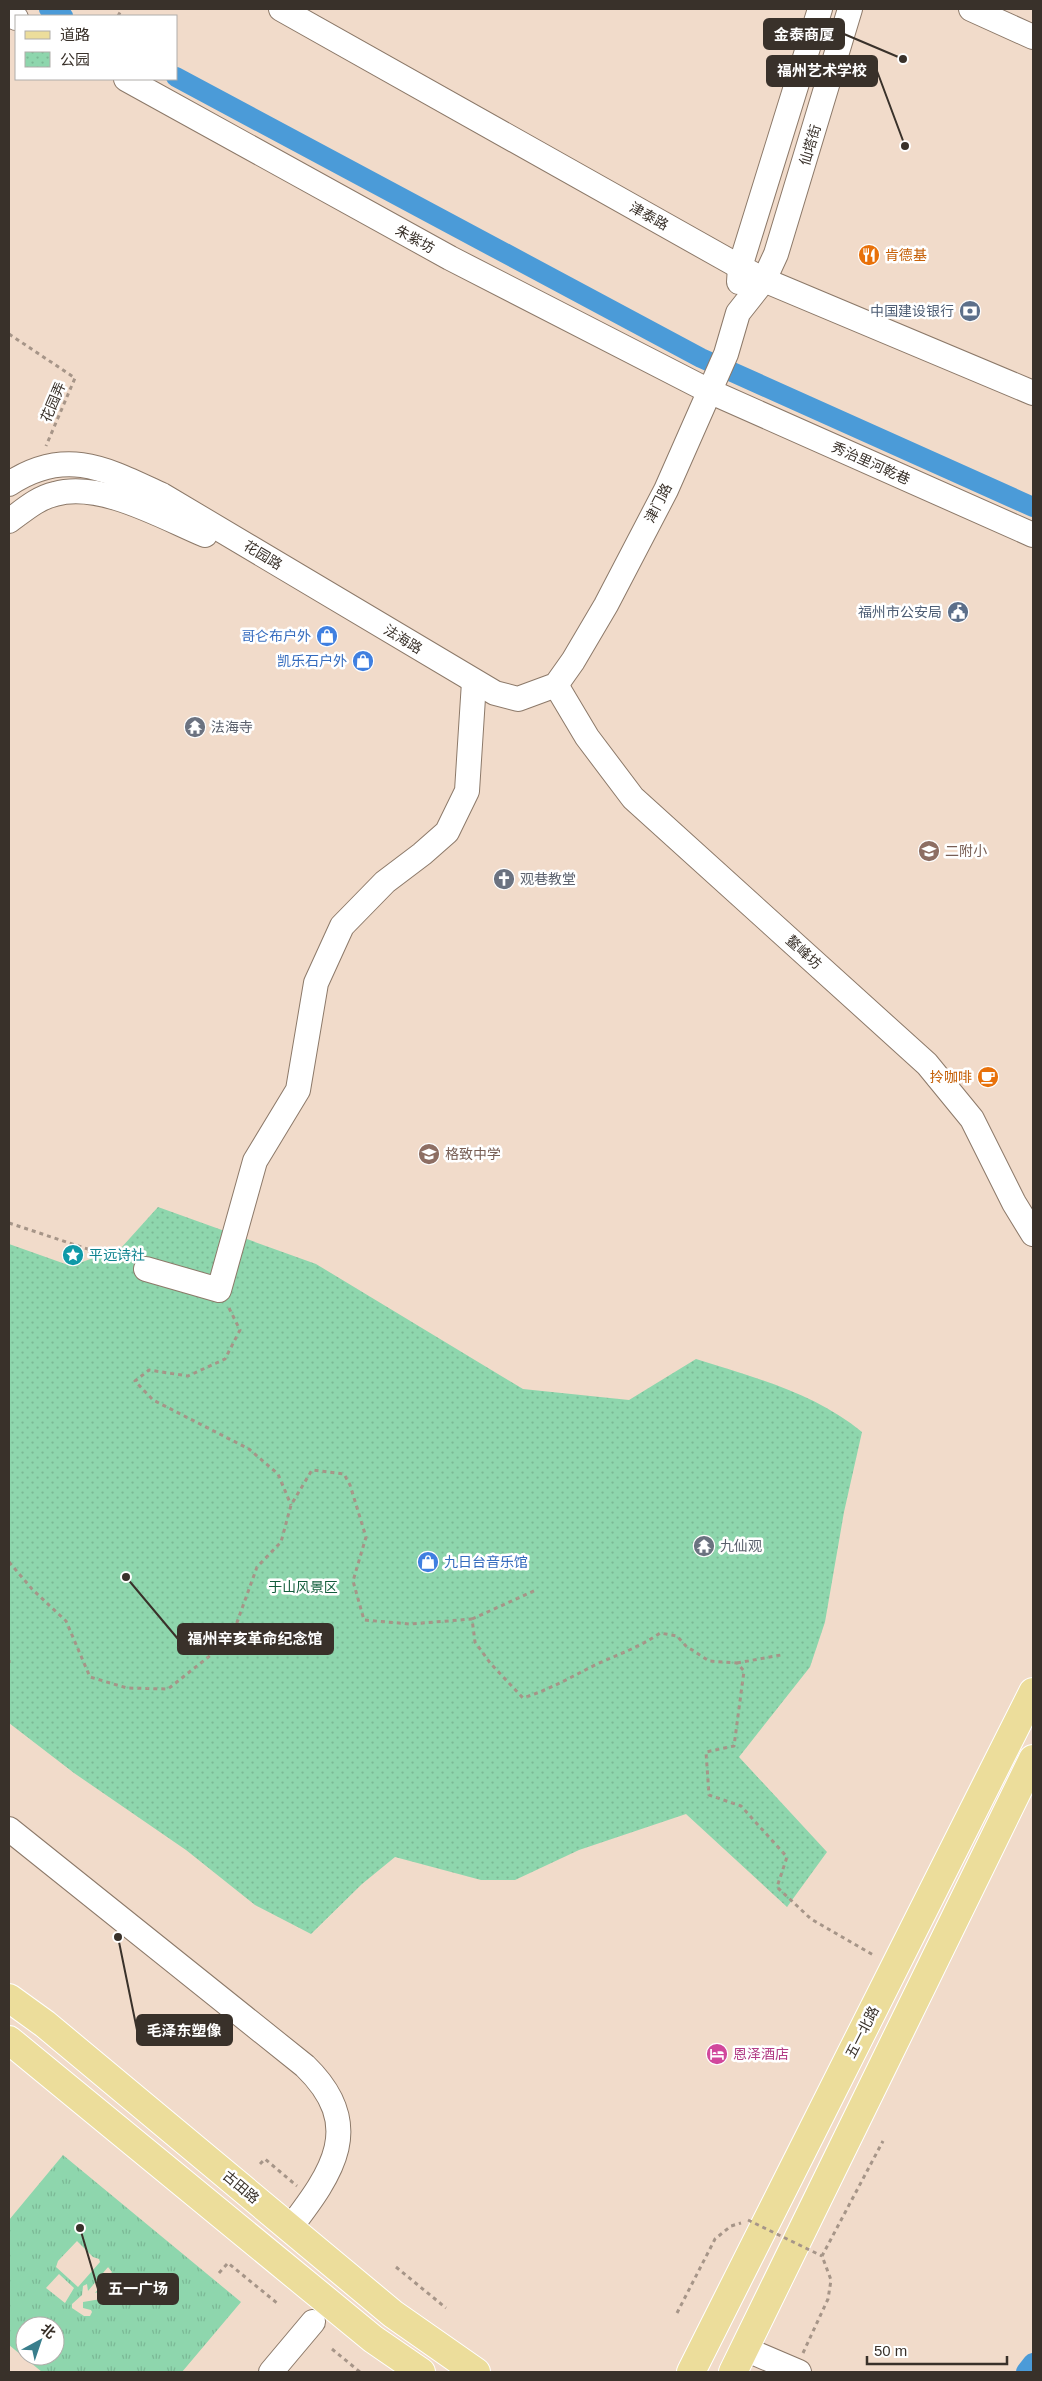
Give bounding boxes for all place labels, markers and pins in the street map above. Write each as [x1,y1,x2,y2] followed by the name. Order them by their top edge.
[764,19,844,49] callout: 金泰商厦
[767,56,877,86] callout: 福州艺术学校
[857,243,881,267] restaurant icon: 肯德基
[885,247,927,263] place label: 肯德基
[958,299,982,323] bank icon: 中国建设银行
[870,303,954,319] place label: 中国建设银行
[946,600,970,624] public building icon: 福州市公安局
[858,604,942,620] place label: 福州市公安局
[315,624,339,648] shop icon: 哥仑布户外
[241,628,311,644] place label: 哥仑布户外
[351,649,375,673] shop icon: 凯乐石户外
[277,653,347,669] place label: 凯乐石户外
[183,715,207,739] temple icon: 法海寺
[211,719,253,735] place label: 法海寺
[917,839,941,863] school or university icon: 二附小
[945,843,987,859] place label: 二附小
[492,867,516,891] church icon: 观巷教堂
[520,871,576,887] place label: 观巷教堂
[976,1065,1000,1089] cafe icon: 拎咖啡
[930,1069,972,1085] place label: 拎咖啡
[417,1142,441,1166] school or university icon: 格致中学
[445,1146,501,1162] place label: 格致中学
[61,1243,85,1267] place icon: 平远诗社
[89,1247,145,1263] place label: 平远诗社
[692,1534,716,1558] temple icon: 九仙观
[720,1538,762,1554] place label: 九仙观
[416,1550,440,1574] shop icon: 九日台音乐馆
[444,1554,528,1570] place label: 九日台音乐馆
[178,1624,333,1654] callout: 福州辛亥革命纪念馆
[137,2015,232,2045] callout: 毛泽东塑像
[705,2042,729,2066] hotel icon: 恩泽酒店
[733,2046,789,2062] place label: 恩泽酒店
[98,2274,178,2304] callout: 五一广场

